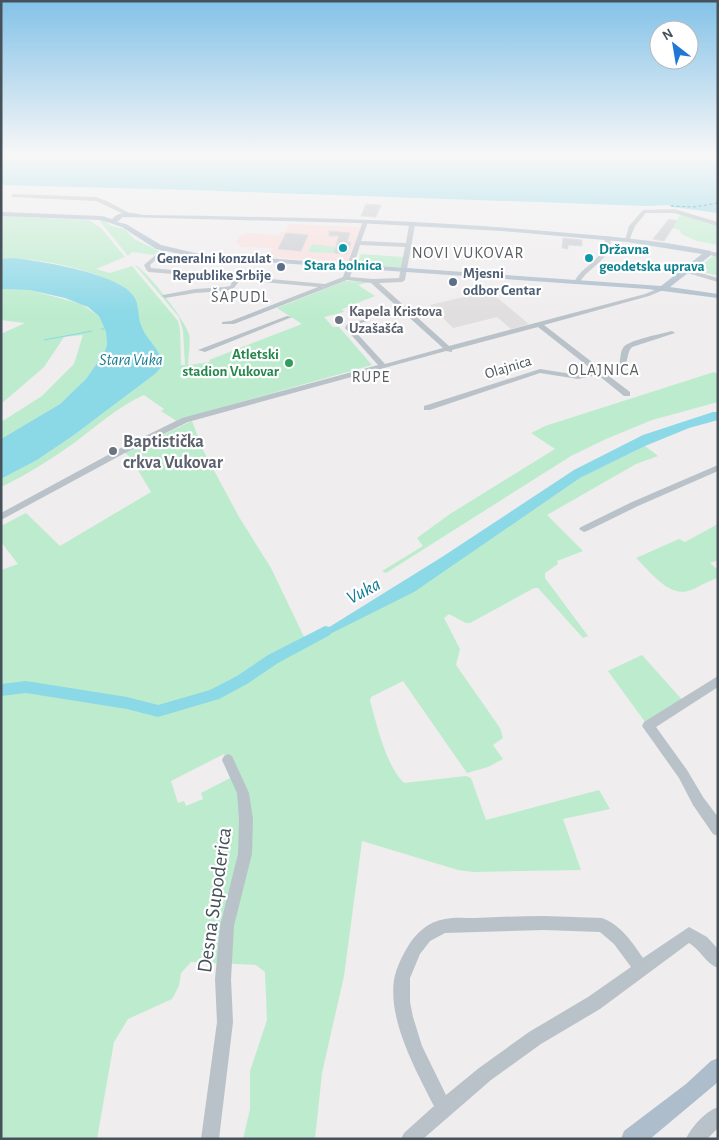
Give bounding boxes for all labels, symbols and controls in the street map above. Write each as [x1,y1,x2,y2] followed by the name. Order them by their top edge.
[649,20,699,70] north arrow
[660,26,676,43] text: N
[337,242,349,254] marker: Stara bolnica
[599,242,705,274] place label: Državna geodetska uprava
[412,245,524,261] district label: NOVI VUKOVAR
[157,251,271,283] place label: Generalni konzulat Republike Srbije
[583,252,595,264] marker: Državna geodetska uprava
[304,258,382,273] place label: Stara bolnica
[275,261,287,273] marker: Generalni konzulat Republike Srbije
[463,266,542,298] place label: Mjesni odbor Centar
[447,276,459,288] marker: Mjesni odbor Centar
[211,287,269,305] district label: ŠAPUDL
[349,304,443,336] place label: Kapela Kristova Uzašašća
[333,314,345,326] marker: Kapela Kristova Uzašašća
[182,347,280,379] place label: Atletski stadion Vukovar
[99,352,163,368] water label: Stara Vuka
[483,353,533,382] street label: Olajnica
[283,357,295,369] marker: Atletski stadion Vukovar
[568,362,640,378] district label: OLAJNICA
[352,369,390,385] district label: RUPE
[123,433,224,472] place label: Baptistička crkva Vukovar
[107,445,119,457] marker: Baptistička crkva Vukovar
[344,575,384,608] water label: Vuka
[194,826,235,974] street label: Desna Supoderica

